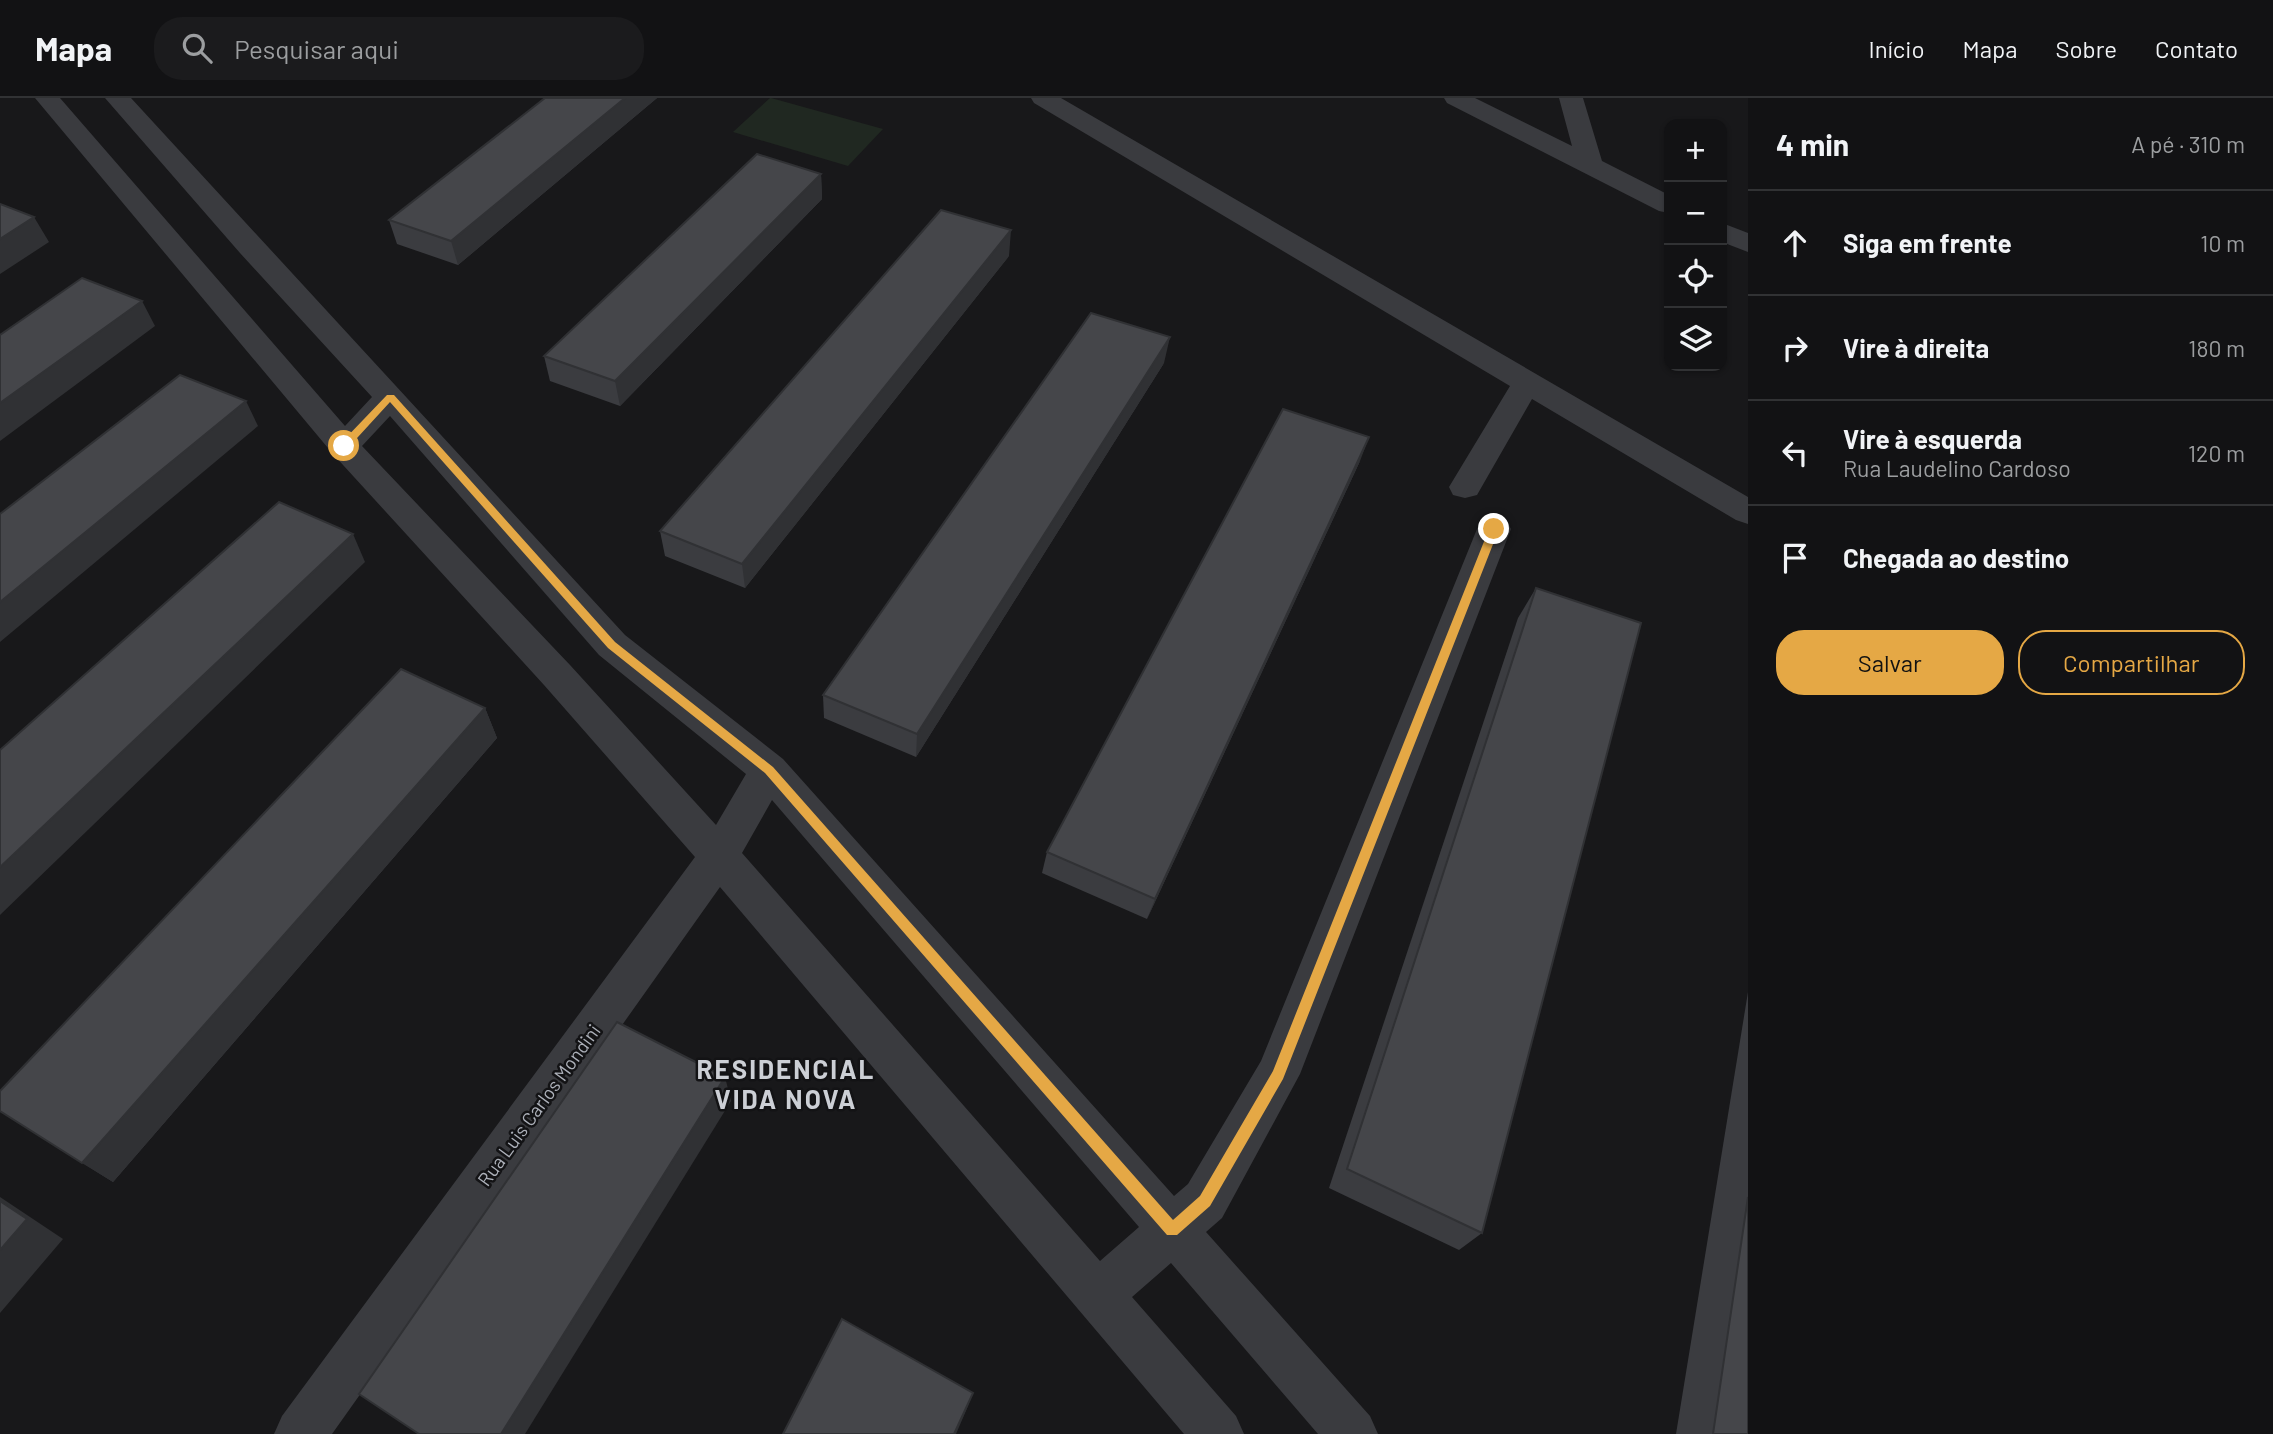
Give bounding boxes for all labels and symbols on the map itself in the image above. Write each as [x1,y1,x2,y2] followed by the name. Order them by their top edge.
[328,430,359,461] route start
[1478,513,1509,544] route end
[472,1019,605,1190] street label: Rua Luis Carlos Mondini
[697,1053,875,1114] district label: RESIDENCIAL VIDA NOVA

